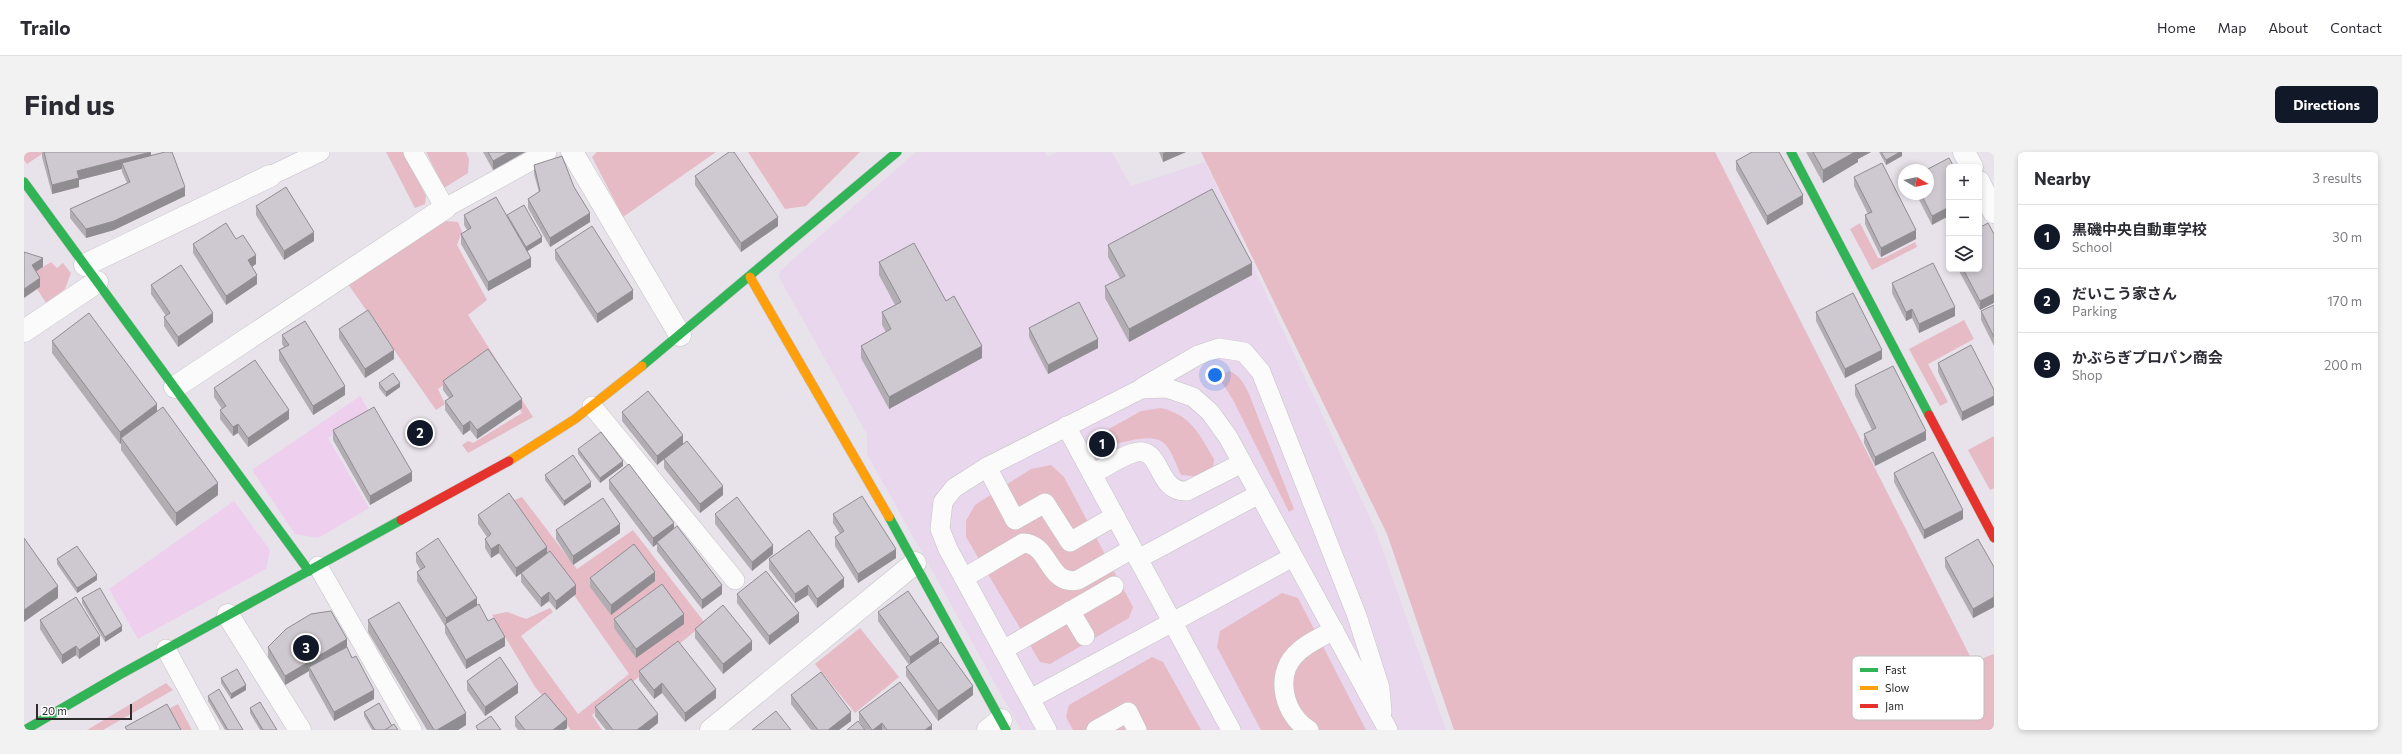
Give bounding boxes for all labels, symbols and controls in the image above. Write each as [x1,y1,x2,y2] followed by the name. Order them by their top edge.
[20,16,71,39] text: Trailo
[2157,19,2196,36] text: Home
[2218,19,2246,36] text: Map
[2268,19,2308,36] text: About
[2330,19,2382,36] text: Contact
[2275,86,2378,123] button: Directions
[24,87,115,121] text: Find us
[1898,164,1934,200] north arrow
[1946,164,1982,272] map controls
[1946,164,1982,200] button: +
[2034,168,2091,189] text: Nearby
[2313,170,2362,186] text: 3 results
[1946,200,1982,236] button: −
[2072,220,2207,238] text: 黒磯中央自動車学校
[2044,229,2050,245] text: 1
[2332,229,2362,245] text: 30 m
[1946,236,1982,272] button: layers
[2072,239,2112,255] text: School
[2072,284,2177,302] text: だいこう家さん
[2043,293,2051,309] text: 2
[2327,293,2362,309] text: 170 m
[2072,303,2117,319] text: Parking
[2072,348,2223,366] text: かぶらぎプロパン商会
[2043,357,2051,373] text: 3
[2324,357,2362,373] text: 200 m
[1205,365,1225,385] your location
[2072,367,2103,383] text: Shop
[407,418,433,448] pin: 2
[1089,429,1115,459] pin: 1
[293,633,319,663] pin: 3
[1852,656,1984,720] legend
[1885,663,1907,676] text: Fast
[1885,681,1910,694] text: Slow
[1885,699,1904,713] text: Jam
[36,702,132,721] scale bar
[42,704,67,717] text: 20 m

